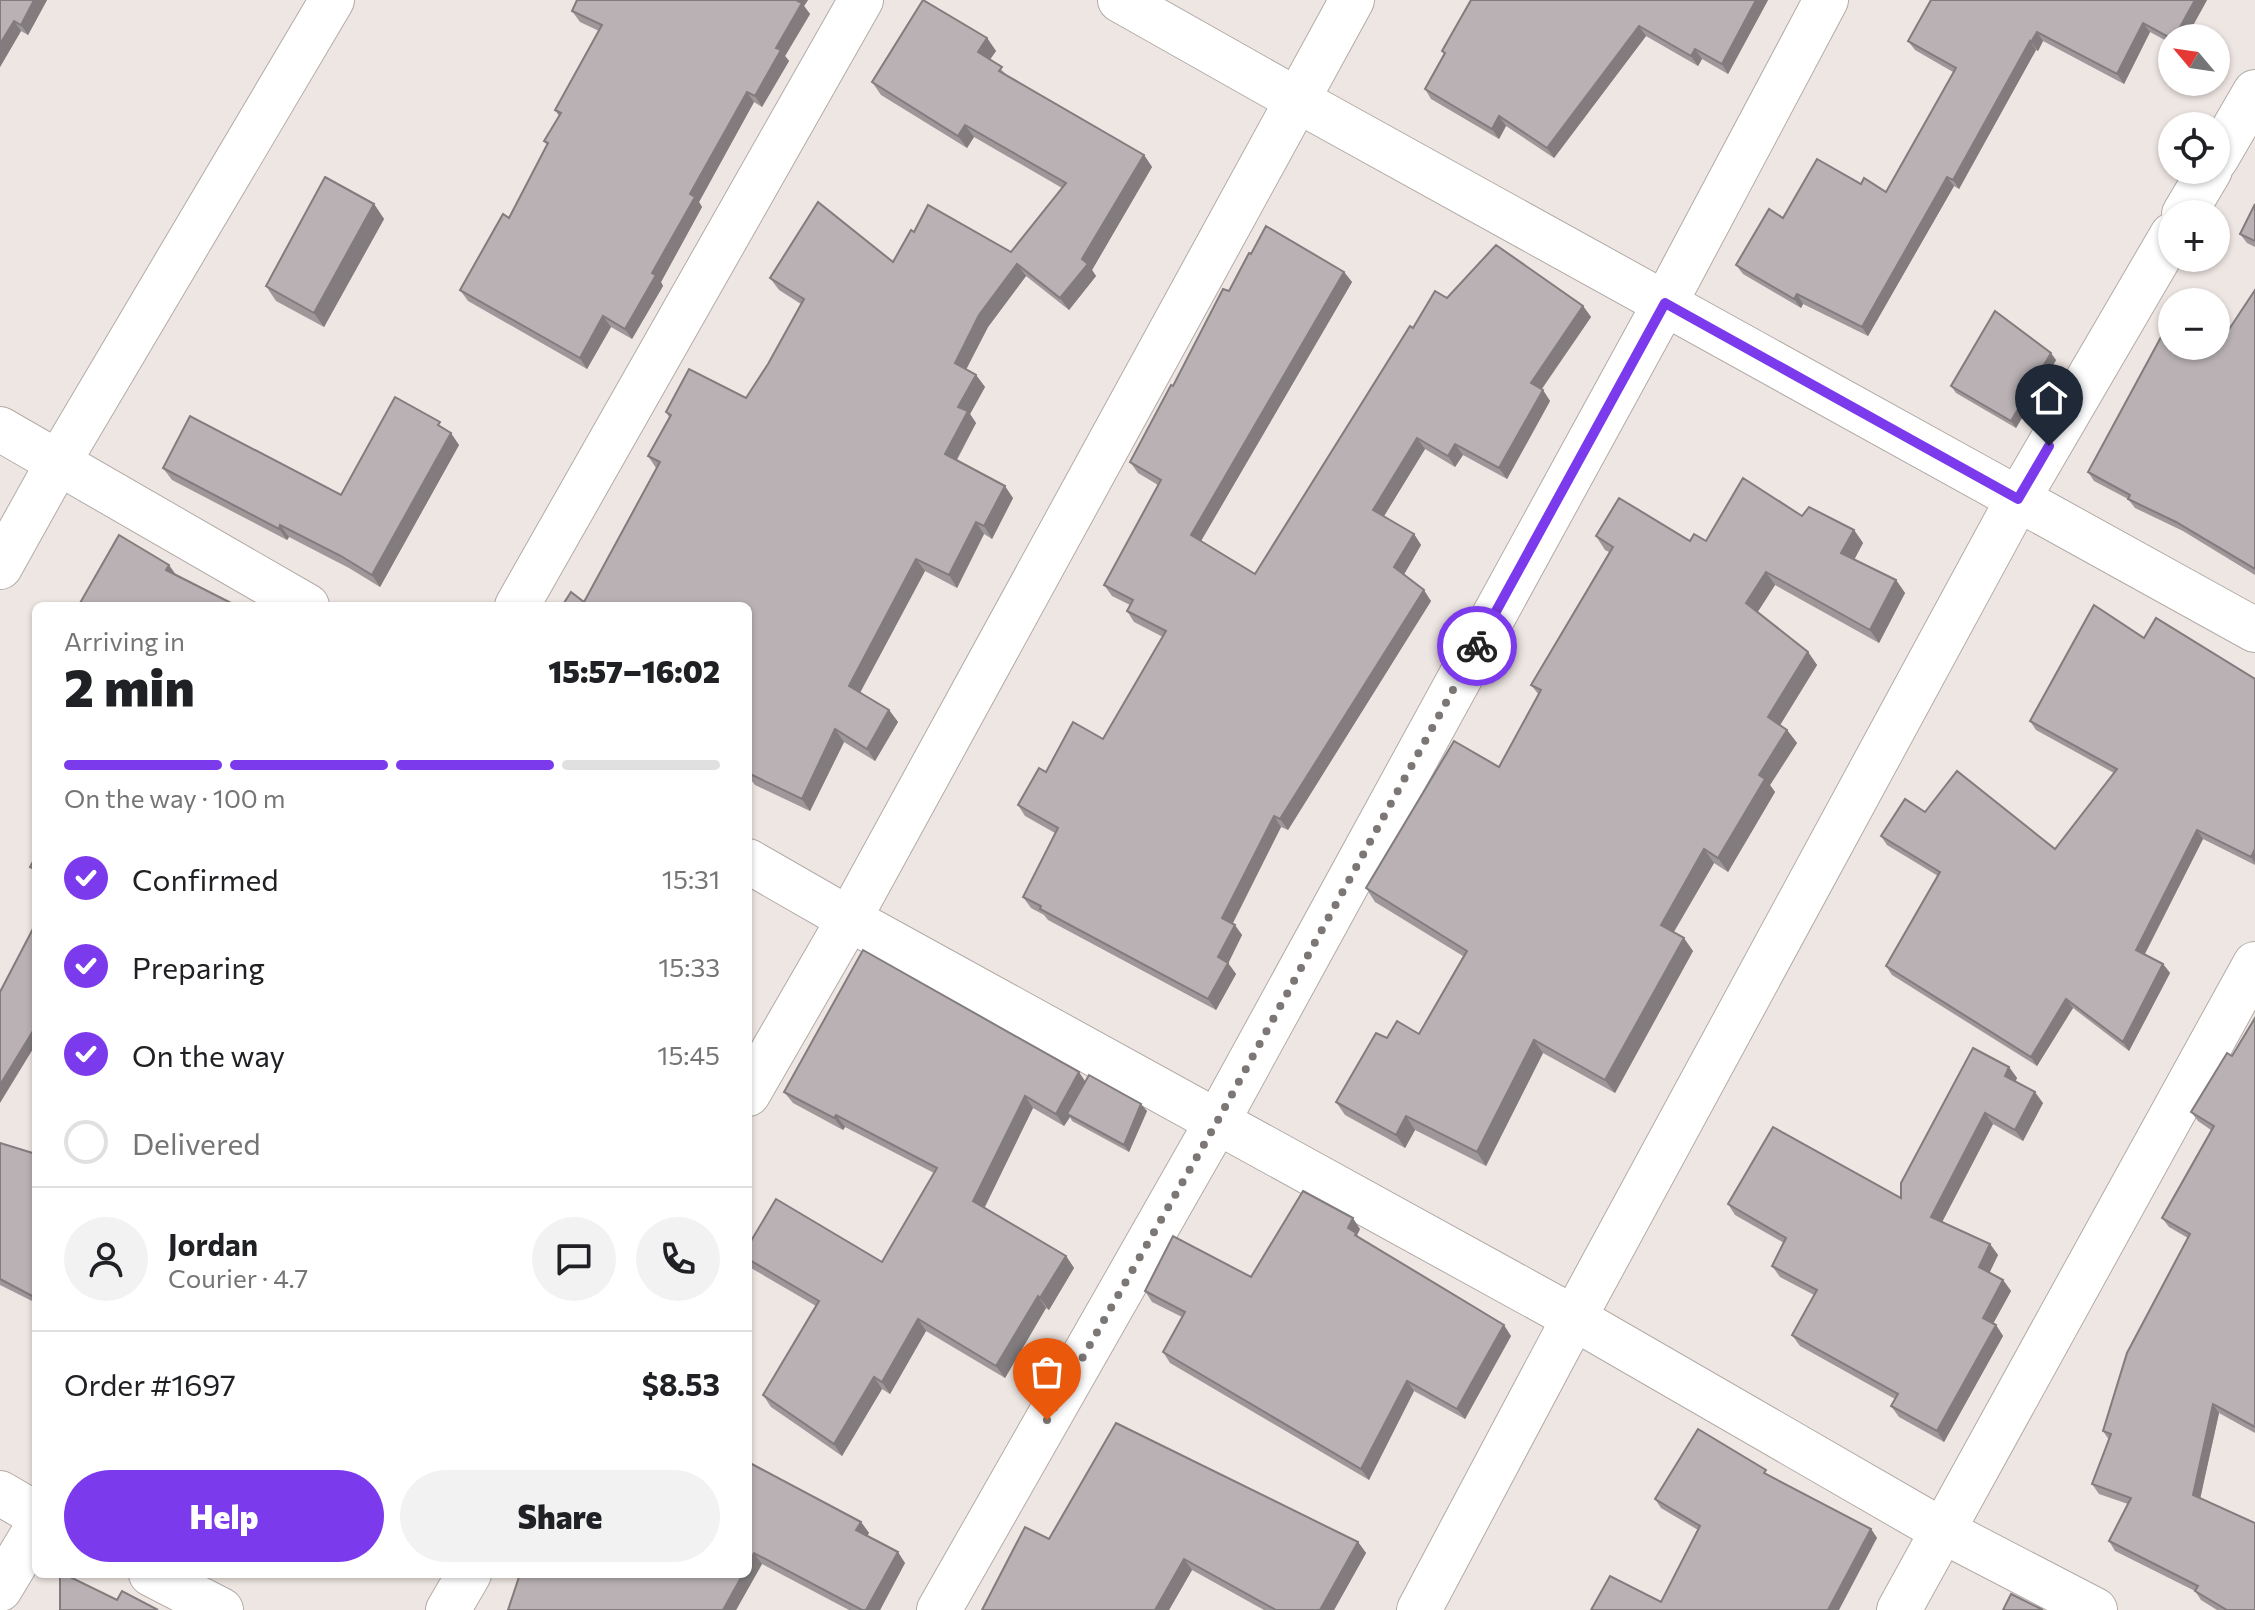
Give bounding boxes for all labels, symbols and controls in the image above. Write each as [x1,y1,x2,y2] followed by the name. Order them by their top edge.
[2158,24,2230,96] north arrow
[2158,24,2230,360] map controls
[2158,112,2230,184] button: locate
[2158,200,2230,272] button: +
[2158,288,2230,360] button: −
[2015,364,2083,446] pin
[2027,376,2071,420] icon: home
[1437,606,1517,686] courier
[1455,624,1499,668] icon: bike
[64,625,185,656] text: Arriving in
[548,652,720,689] text: 15:57–16:02
[64,654,195,718] text: 2 min
[64,782,286,813] text: On the way · 100 m
[64,856,108,900] icon: check
[132,860,279,897] text: Confirmed
[662,863,720,894] text: 15:31
[64,944,108,988] icon: check
[132,948,265,985] text: Preparing
[658,951,720,982] text: 15:33
[64,1032,108,1076] icon: check
[132,1036,285,1073] text: On the way
[657,1039,720,1070] text: 15:45
[132,1124,261,1161] text: Delivered
[64,1217,148,1301] button: person
[532,1217,616,1301] button: chat
[636,1217,720,1301] button: phone
[168,1225,258,1262] text: Jordan
[168,1262,308,1293] text: Courier · 4.7
[1013,1338,1081,1420] pin
[1025,1350,1069,1394] icon: bag
[64,1365,236,1402] text: Order #1697
[642,1365,720,1402] text: $8.53
[64,1470,384,1562] button: Help
[400,1470,720,1562] button: Share

